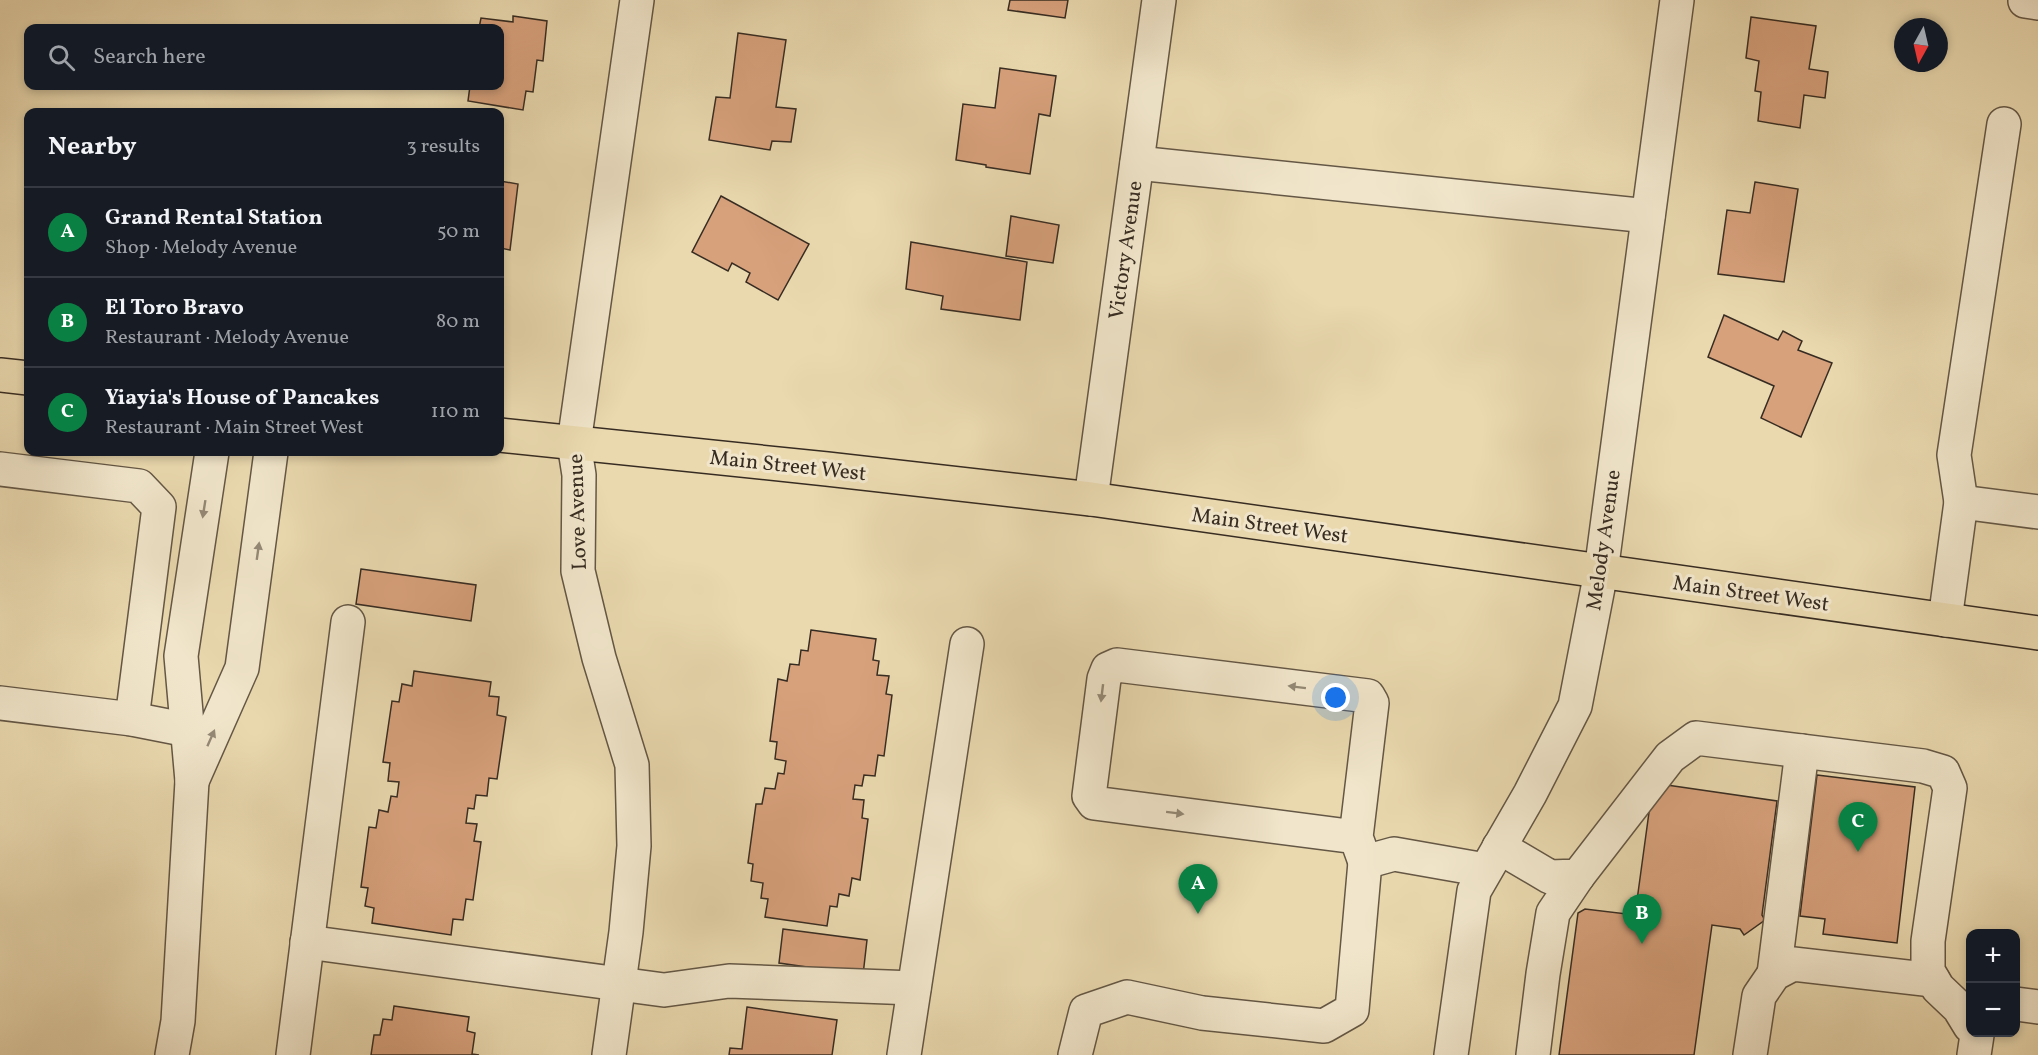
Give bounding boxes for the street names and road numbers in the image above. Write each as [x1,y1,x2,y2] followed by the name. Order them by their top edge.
[1102,179,1151,321] street label: Victory Avenue
[708,444,868,489] street label: Main Street West
[562,453,595,571] street label: Love Avenue
[1580,468,1629,613] street label: Melody Avenue
[1190,501,1350,552] street label: Main Street West
[1671,569,1831,620] street label: Main Street West

